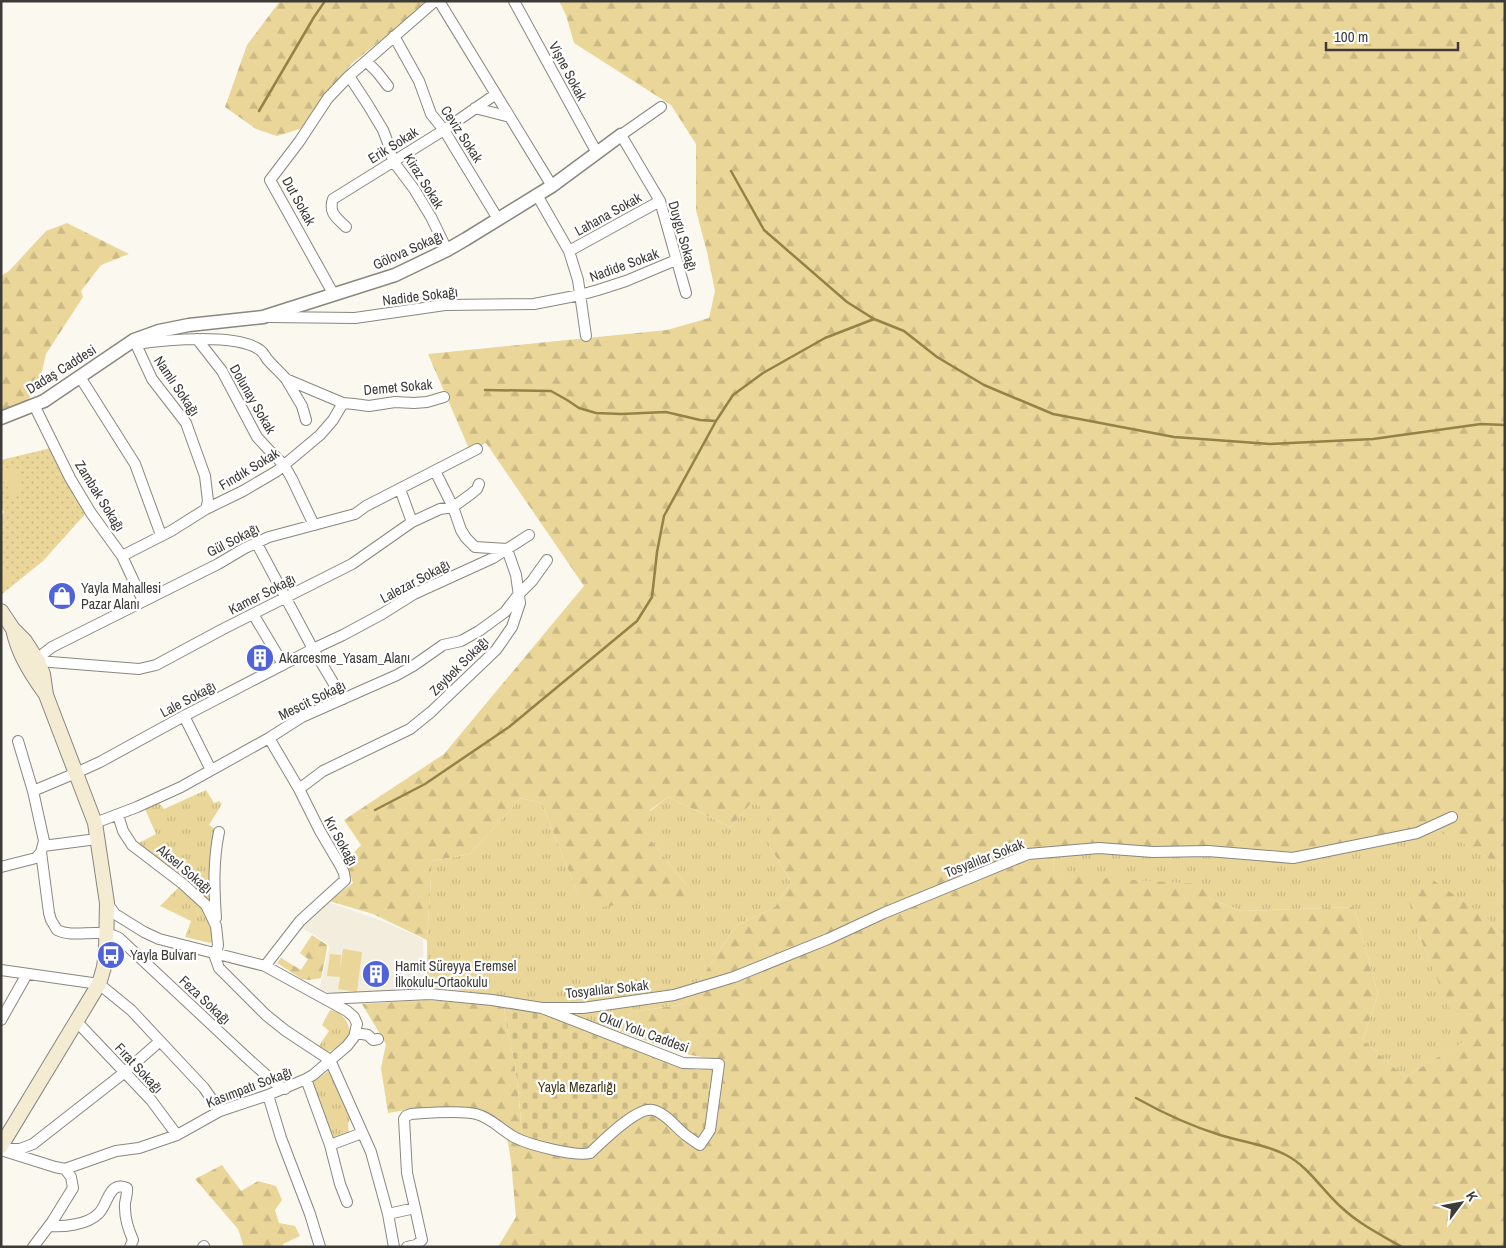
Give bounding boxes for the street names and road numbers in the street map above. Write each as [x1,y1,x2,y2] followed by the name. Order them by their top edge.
[545,38,591,104] street label: Vişne Sokak
[437,102,487,166] street label: Ceviz Sokak
[365,123,422,167] street label: Erik Sokak
[400,150,448,212] street label: Kiraz Sokak
[278,173,320,229] street label: Dut Sokak
[572,188,645,240] street label: Lahana Sokak
[664,199,702,273] street label: Duygu Sokağı
[370,226,446,274] street label: Gölova Sokağı
[587,244,661,286] street label: Nadide Sokak
[381,282,459,310] street label: Nadide Sokağı
[23,340,99,398] street label: Dadaş Caddesi
[150,352,204,420] street label: Namlı Sokağı
[226,361,280,437] street label: Dolunay Sokak
[363,375,433,399] street label: Demet Sokak
[216,444,283,494] street label: Fındık Sokak
[71,457,129,535] street label: Zambak Sokağı
[204,519,262,561] street label: Gül Sokağı
[377,555,453,607] street label: Lalezar Sokağı
[226,569,298,619] street label: Kamer Sokağı
[426,633,492,699] street label: Zeybek Sokağı
[275,676,349,724] street label: Mescit Sokağı
[157,677,219,721] street label: Lale Sokağı
[320,813,362,869] street label: Kır Sokağı
[942,835,1026,881] street label: Tosyalılar Sokak
[153,840,216,897] street label: Aksel Sokağı
[175,972,235,1028] street label: Feza Sokağı
[564,976,650,1002] street label: Tosyalılar Sokak
[596,1007,692,1057] street label: Okul Yolu Caddesi
[111,1039,167,1097] street label: Fırat Sokağı
[203,1062,295,1112] street label: Kasımpatı Sokağı

